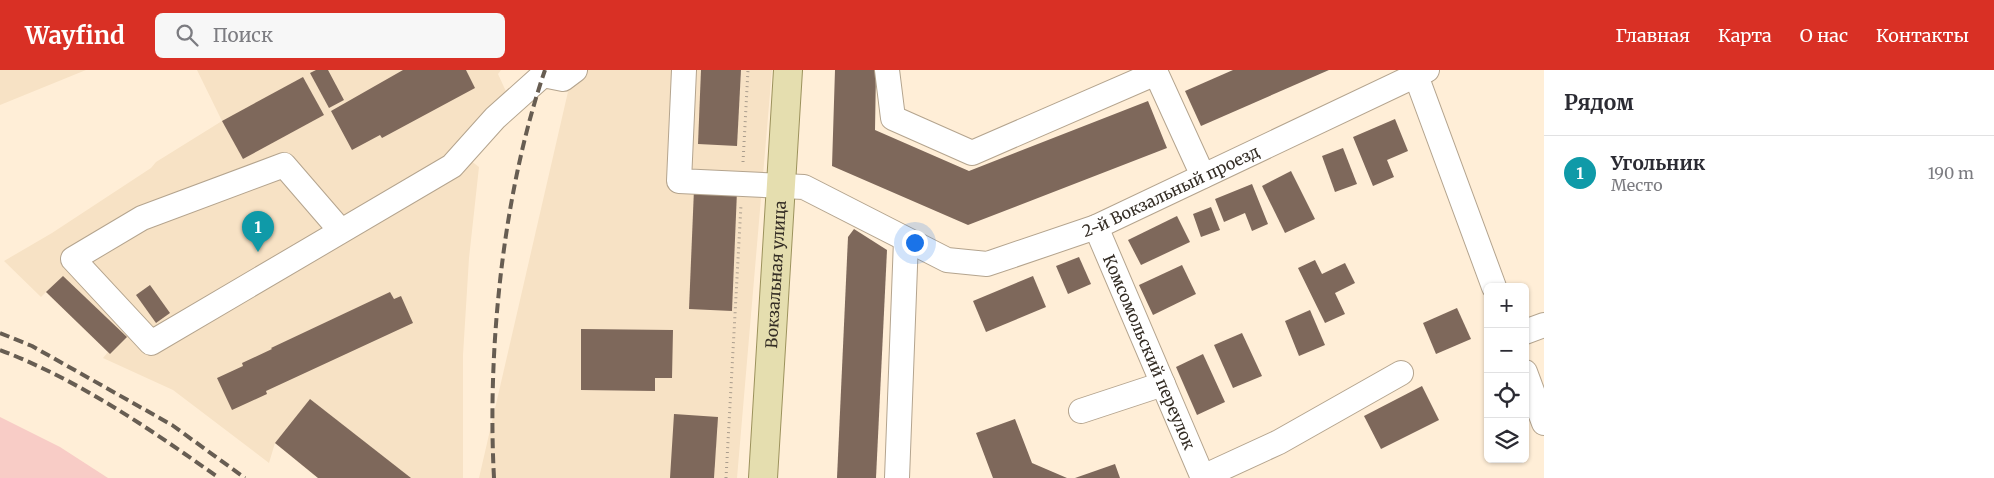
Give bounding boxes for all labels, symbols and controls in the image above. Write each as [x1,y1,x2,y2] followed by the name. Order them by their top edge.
[155,13,505,58] search box
[25,20,125,51] text: Wayfind
[173,21,201,49] icon: search
[213,23,273,47] text: Поиск
[1615,24,1690,47] text: Главная
[1718,24,1772,47] text: Карта
[1800,24,1848,47] text: О нас
[1876,24,1969,47] text: Контакты
[1564,89,1634,116] text: Рядом
[1080,141,1263,241] street label: 2-й Вокзальный проезд
[1611,151,1705,175] text: Угольник
[1576,163,1584,183] text: 1
[1928,163,1974,183] text: 190 m
[1611,175,1662,195] text: Место
[761,199,790,349] street label: Вокзальная улица
[242,211,274,252] pin: 1
[902,230,928,256] your location
[1099,252,1200,453] street label: Комсомольский переулок
[1484,283,1529,463] map controls
[1484,283,1529,328] button: +
[1484,328,1529,373] button: −
[1484,373,1529,418] button: locate
[1484,418,1529,463] button: layers

